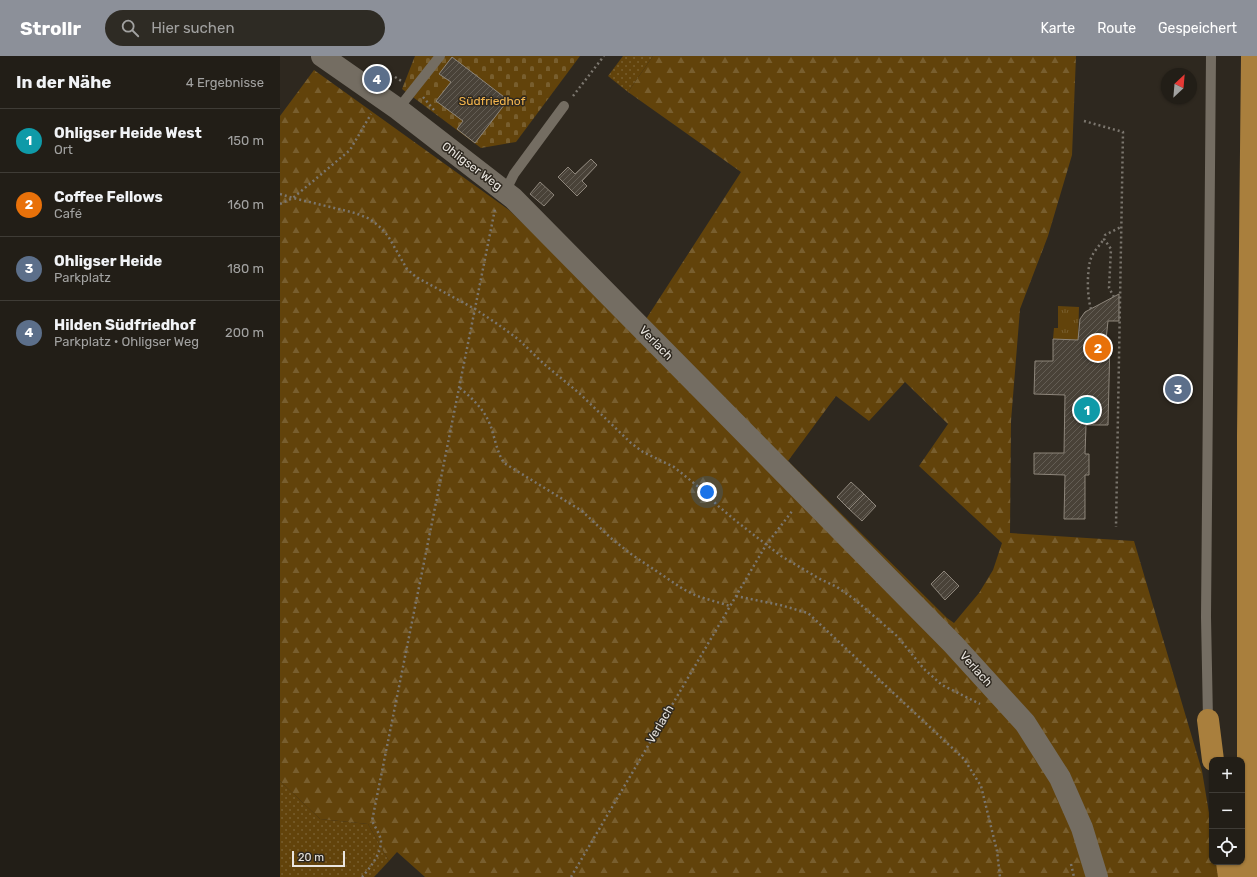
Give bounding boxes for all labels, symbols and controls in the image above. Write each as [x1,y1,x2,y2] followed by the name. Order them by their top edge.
[105,10,385,46] search box
[20,17,81,40] text: Strollr
[119,17,141,39] icon: search
[151,19,235,37] text: Hier suchen
[1040,20,1075,37] text: Karte
[1097,20,1136,37] text: Route
[1158,20,1237,37] text: Gespeichert
[364,64,390,94] pin: 4
[1161,68,1197,104] north arrow
[16,72,111,92] text: In der Nähe
[186,75,264,90] text: 4 Ergebnisse
[459,94,526,108] park label: Südfriedhof
[54,124,202,142] text: Ohligser Heide West
[26,133,32,148] text: 1
[228,133,264,148] text: 150 m
[439,139,505,193] street label: Ohligser Weg
[54,142,73,157] text: Ort
[54,188,163,206] text: Coffee Fellows
[25,197,33,212] text: 2
[228,197,264,212] text: 160 m
[54,206,82,221] text: Café
[54,252,162,270] text: Ohligser Heide
[25,261,33,276] text: 3
[227,261,264,276] text: 180 m
[54,270,111,285] text: Parkplatz
[54,316,196,334] text: Hilden Südfriedhof
[636,323,676,363] street label: Verlach
[25,325,33,340] text: 4
[225,325,264,340] text: 200 m
[1085,333,1111,363] pin: 2
[54,334,199,349] text: Parkplatz · Ohligser Weg
[1165,374,1191,404] pin: 3
[1074,395,1100,425] pin: 1
[697,482,717,502] your location
[957,649,995,689] street label: Verlach
[643,702,677,746] street label: Verlach
[1209,757,1245,865] map controls
[1209,757,1245,793] button: +
[1209,793,1245,829] button: −
[1209,829,1245,865] button: locate
[292,849,345,868] scale bar
[298,851,324,864] text: 20 m

